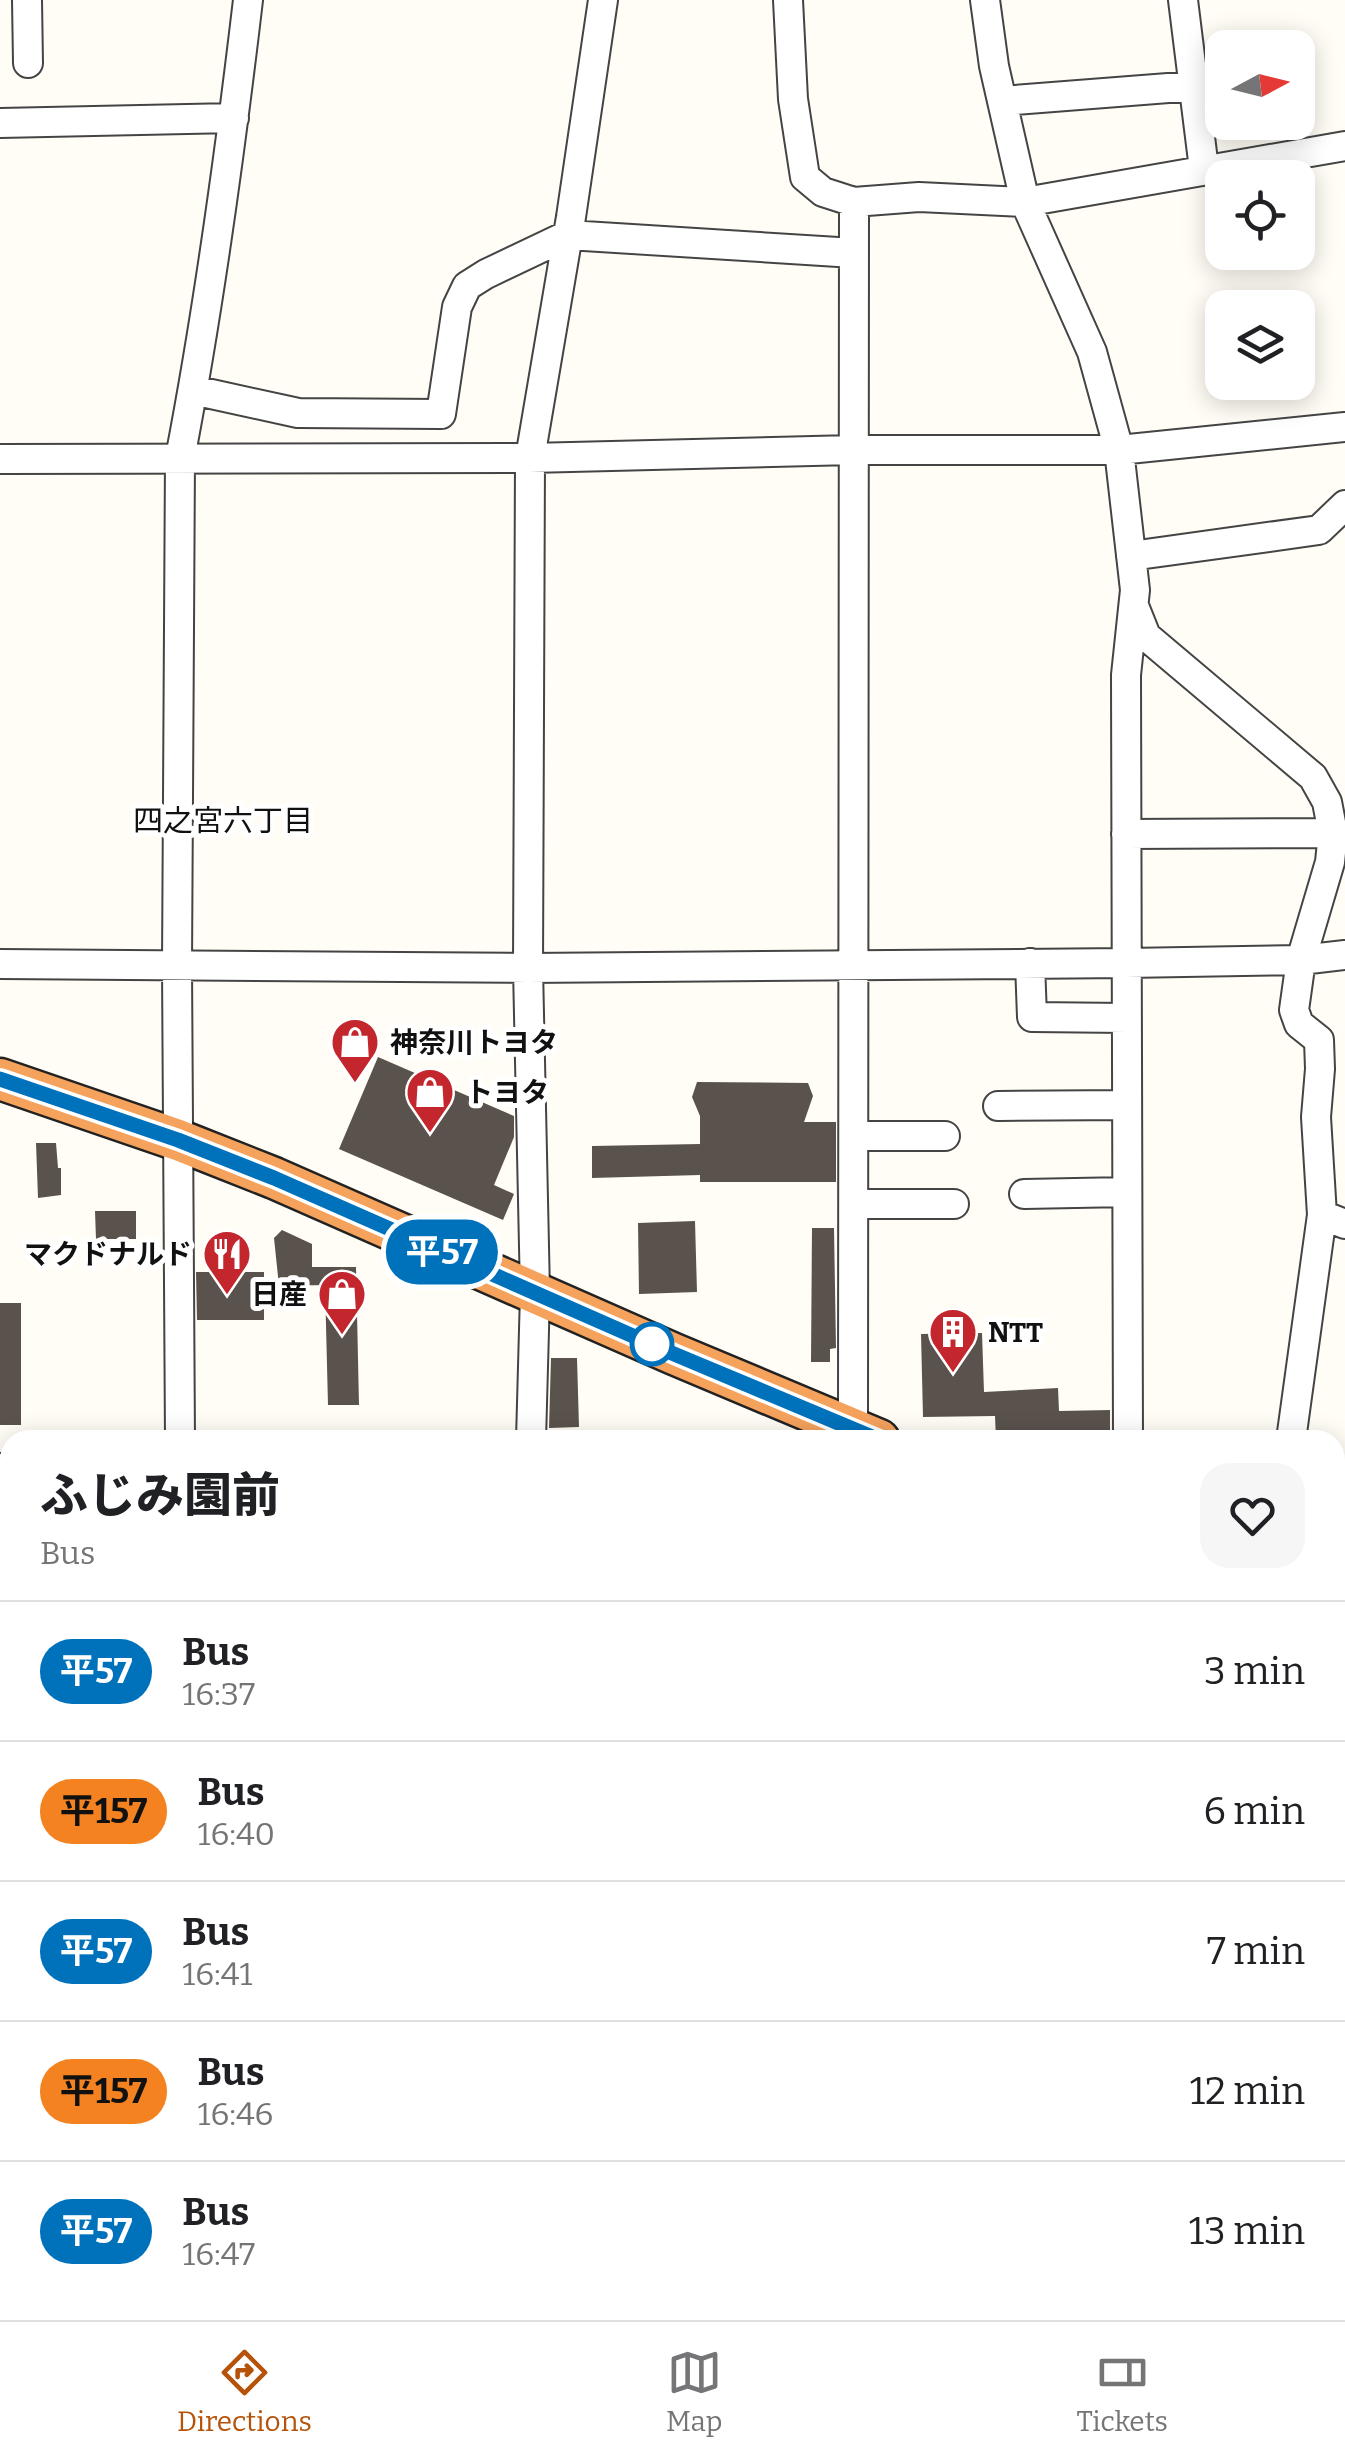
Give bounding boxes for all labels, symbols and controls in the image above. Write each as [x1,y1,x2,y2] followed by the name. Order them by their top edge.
[1205,30,1315,140] north arrow
[1205,30,1315,400] map controls
[1205,160,1315,270] button: locate
[1205,290,1315,400] button: layers
[133,803,313,839] district label: 四之宮六丁目
[329,1016,381,1084] shop icon: 神奈川トヨタ
[390,1026,558,1059] place label: 神奈川トヨタ
[404,1066,456,1134] shop icon: トヨタ
[465,1076,549,1109] place label: トヨタ
[384,1220,500,1284] line badge: 平57
[201,1228,253,1296] restaurant icon: マクドナルド
[406,1231,478,1273] text: 平57
[24,1238,192,1271] place label: マクドナルド
[316,1268,368,1336] shop icon: 日産
[251,1278,307,1311] place label: 日産
[927,1306,979,1374] building icon: NTT
[988,1316,1043,1349] place label: NTT
[631,1323,673,1365] unlabelled marker
[1200,1463,1305,1568] button: heart
[40,1467,280,1525] text: ふじみ園前
[40,1534,95,1572] text: Bus
[182,1629,249,1675] text: Bus
[1204,1648,1305,1694] text: 3 min
[60,1650,132,1692] text: 平57
[182,1675,255,1713] text: 16:37
[197,1769,264,1815] text: Bus
[1203,1788,1305,1834] text: 6 min
[60,1790,147,1832] text: 平157
[197,1815,275,1853] text: 16:40
[182,1909,249,1955] text: Bus
[1207,1928,1305,1974] text: 7 min
[60,1930,132,1972] text: 平57
[182,1955,253,1993] text: 16:41
[197,2049,264,2095] text: Bus
[1190,2068,1305,2114] text: 12 min
[60,2070,147,2112] text: 平157
[197,2095,273,2133] text: 16:46
[182,2189,249,2235] text: Bus
[1189,2208,1305,2254] text: 13 min
[60,2210,132,2252] text: 平57
[182,2235,255,2273] text: 16:47
[177,2345,312,2438] tab: Directions
[666,2345,722,2438] tab: Map
[1077,2345,1168,2438] tab: Tickets

